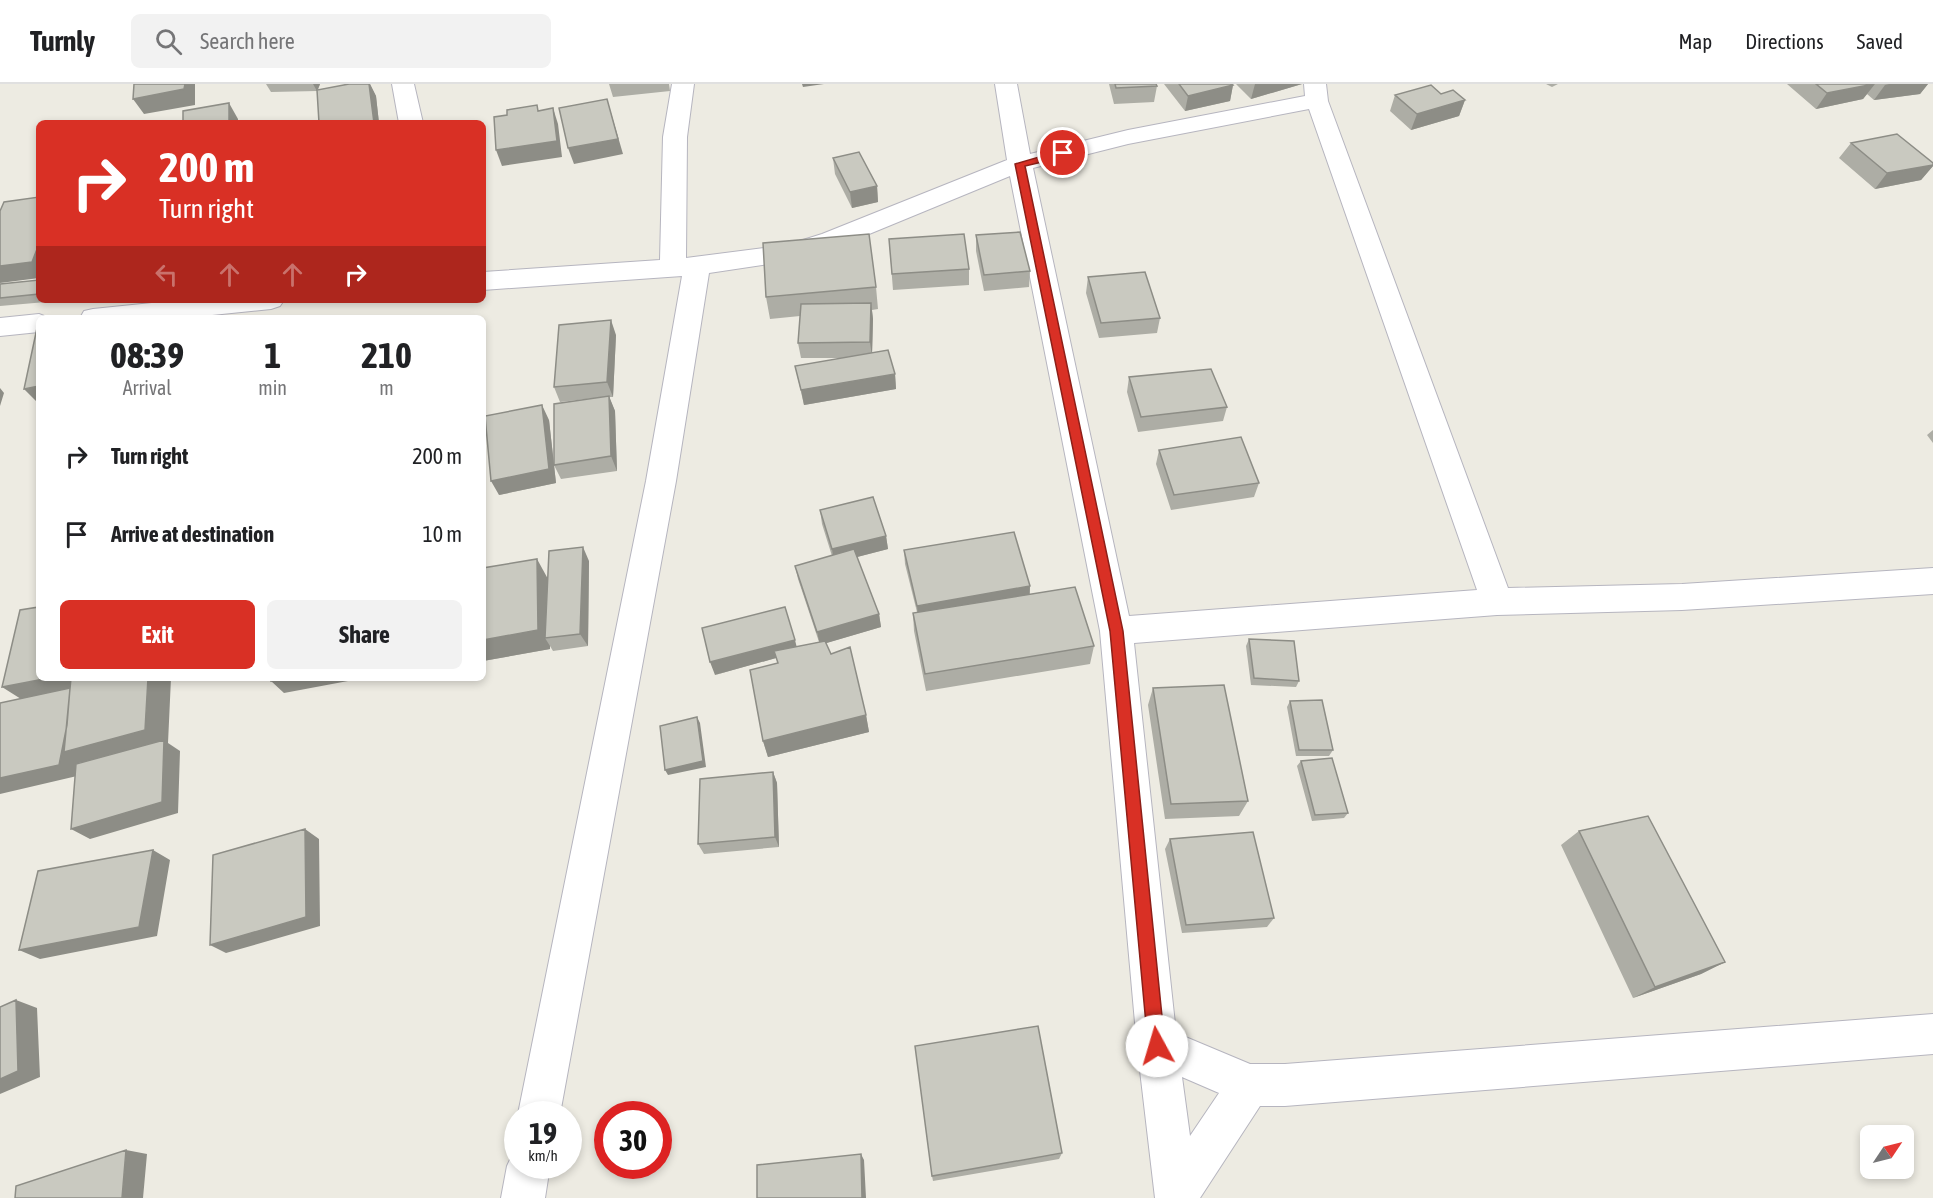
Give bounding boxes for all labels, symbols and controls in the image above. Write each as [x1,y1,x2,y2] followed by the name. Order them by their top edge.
[131,14,551,68] search box
[30,25,95,57] text: Turnly
[152,25,185,58] icon: search
[200,28,295,54] text: Search here
[1678,29,1712,53] text: Map
[1745,29,1824,53] text: Directions
[1857,29,1903,53] text: Saved
[1037,127,1088,178] pin
[1046,136,1079,169] icon: arrive
[159,143,254,191] text: 200 m
[60,144,138,222] icon: right
[159,193,254,224] text: Turn right
[150,258,183,291] icon: left
[213,258,246,291] icon: ahead
[276,258,309,291] icon: ahead
[339,258,372,291] icon: right
[110,334,184,376] text: 08:39
[264,334,281,376] text: 1
[361,334,412,376] text: 210
[123,376,172,399] text: Arrival
[258,376,287,399] text: min
[379,376,394,399] text: m
[60,440,93,473] icon: right
[111,443,188,469] text: Turn right
[412,443,462,469] text: 200 m
[60,518,93,551] icon: arrive
[111,521,274,547] text: Arrive at destination
[422,521,462,547] text: 10 m
[60,600,255,669] button: Exit
[267,600,462,669] button: Share
[1125,1014,1189,1078] position arrow
[594,1101,672,1179] speed limit sign: 30
[529,1116,557,1150] text: 19
[1860,1125,1914,1179] north arrow
[1860,1125,1914,1179] map controls
[528,1147,558,1164] text: km/h

